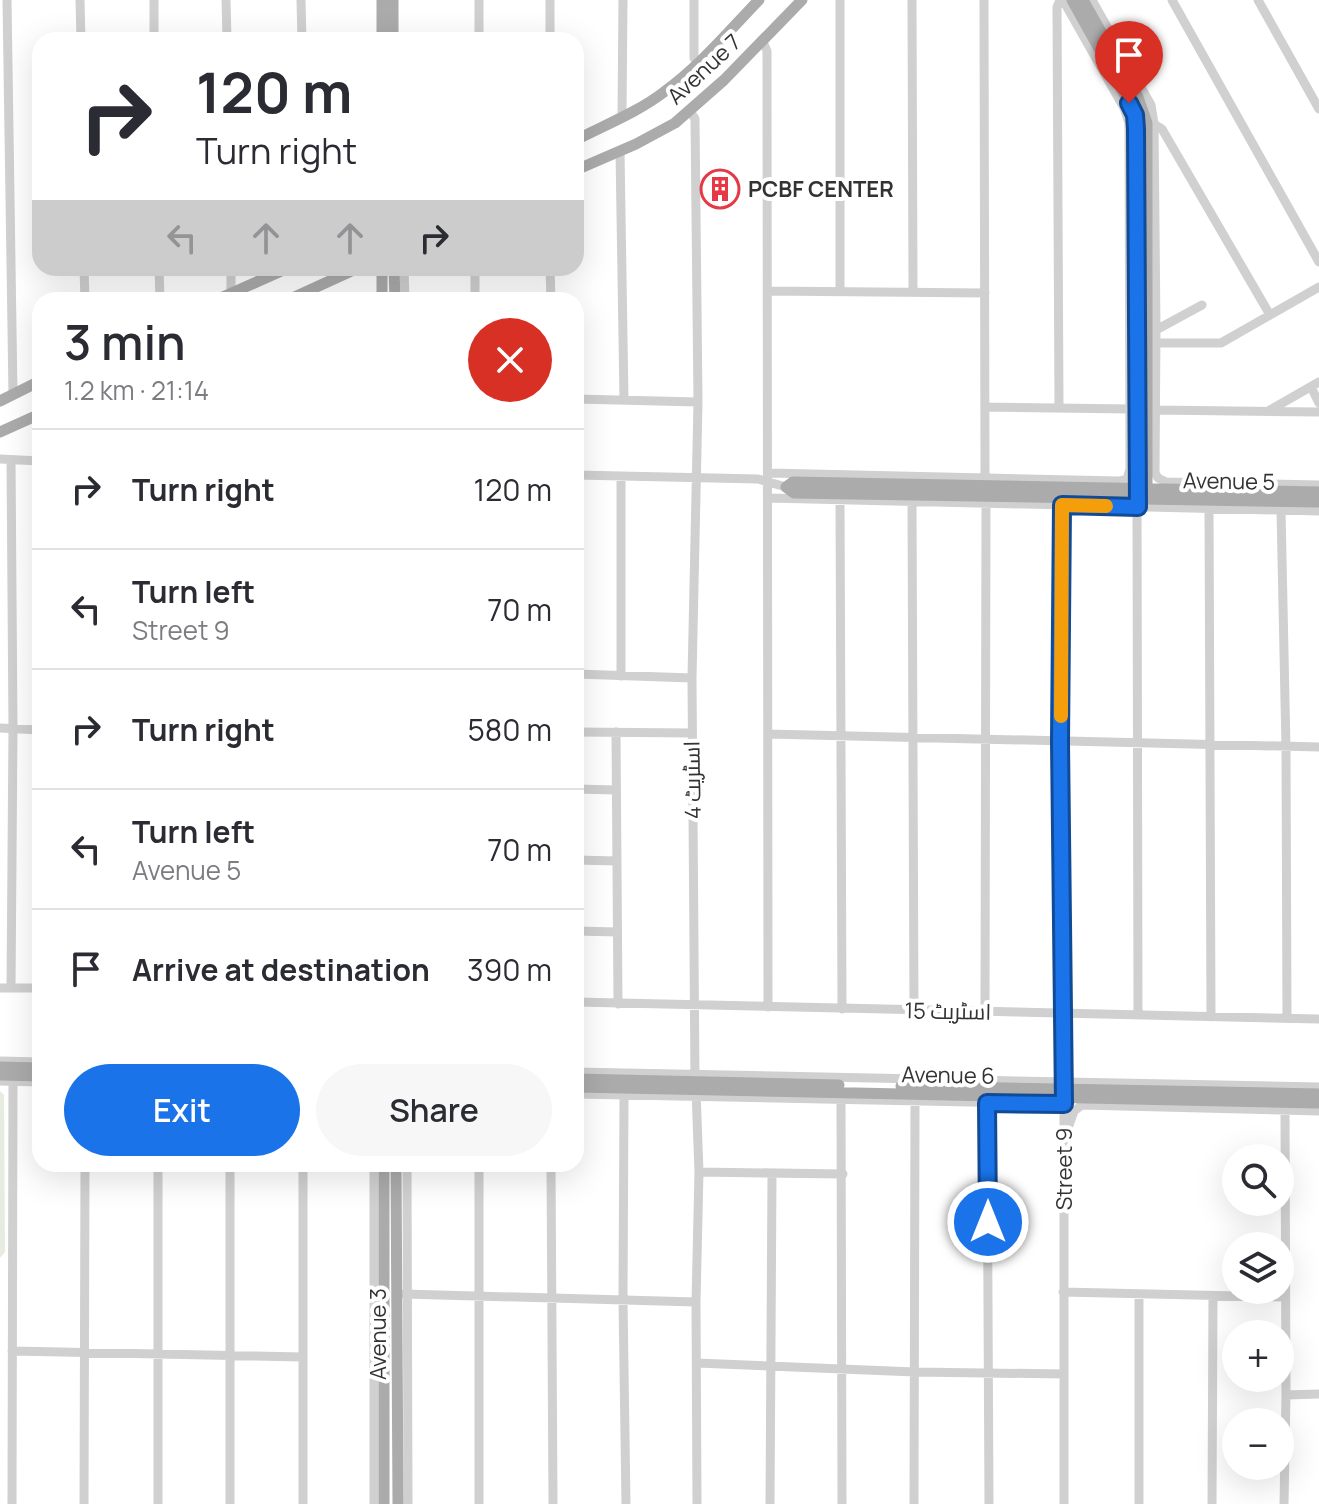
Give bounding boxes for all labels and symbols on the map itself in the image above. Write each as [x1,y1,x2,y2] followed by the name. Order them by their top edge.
[1095,21,1163,103] pin
[661,27,747,111] street label: Avenue 7
[699,168,741,210] building icon: PCBF CENTER
[748,174,894,204] place label: PCBF CENTER
[1183,465,1275,497] street label: Avenue 5
[676,741,708,819] street label: اسٹریٹ 4
[904,995,992,1027] street label: اسٹریٹ 15
[901,1059,995,1091] street label: Avenue 6
[1049,1128,1079,1210] street label: Street 9
[946,1180,1030,1264] position arrow
[363,1288,393,1380] street label: Avenue 3

